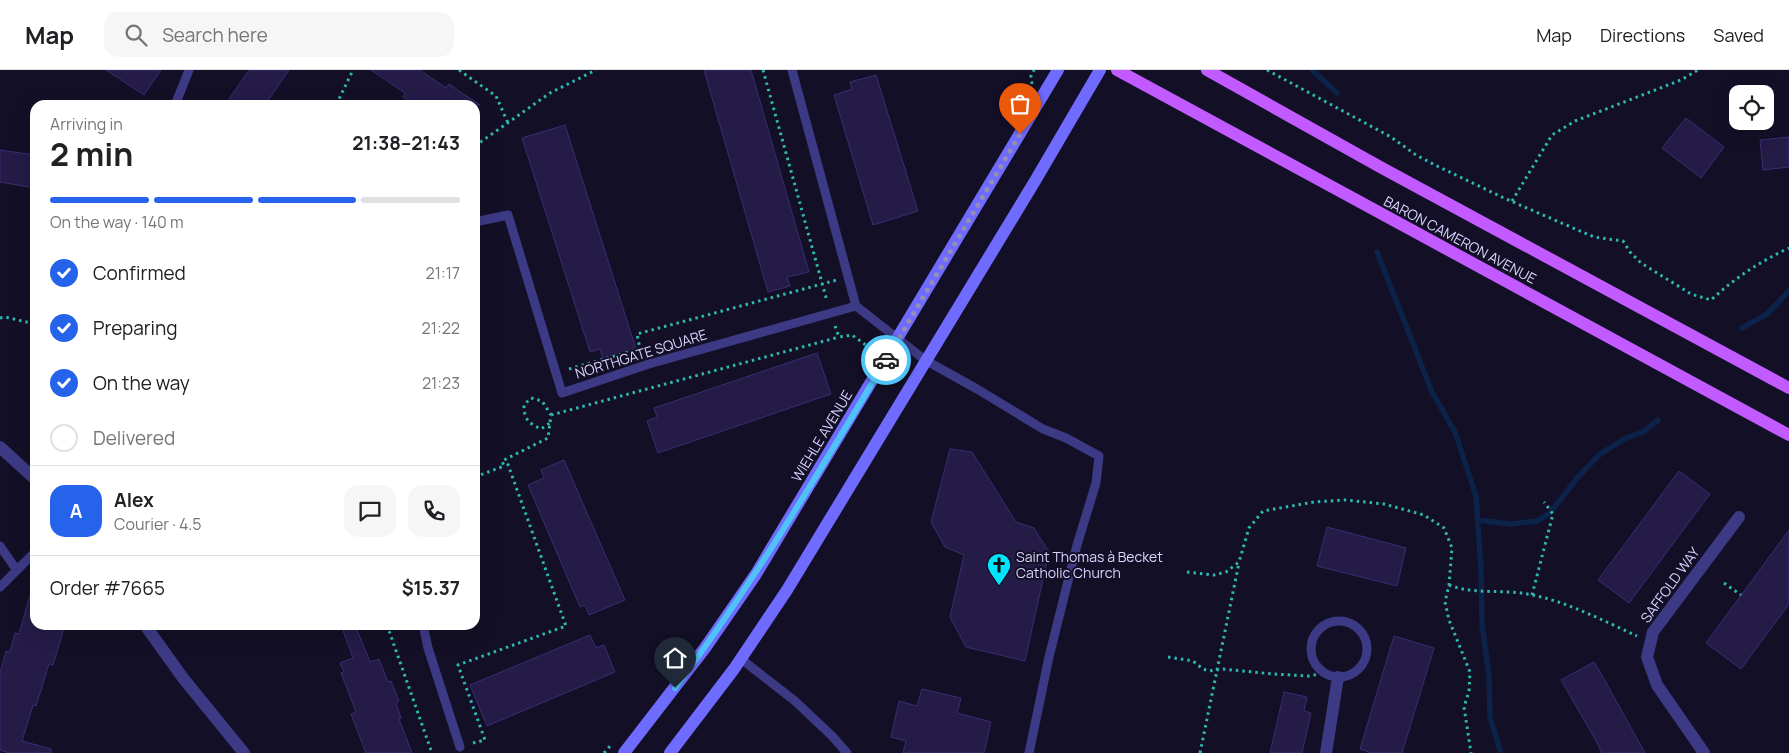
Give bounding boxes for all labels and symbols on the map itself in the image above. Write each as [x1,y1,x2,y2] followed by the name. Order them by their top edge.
[999,83,1041,134] pin
[1381,191,1540,288] street label: BARON CAMERON AVENUE
[573,324,709,383] street label: NORTHGATE SQUARE
[861,335,911,385] courier
[787,386,856,485] street label: WIEHLE AVENUE
[1636,543,1704,626] street label: SAFFOLD WAY
[1016,547,1163,582] place label: Saint Thomas à Becket Catholic Church
[986,552,1012,586] church icon: Saint Thomas à Becket Catholic Church
[654,637,696,688] pin

